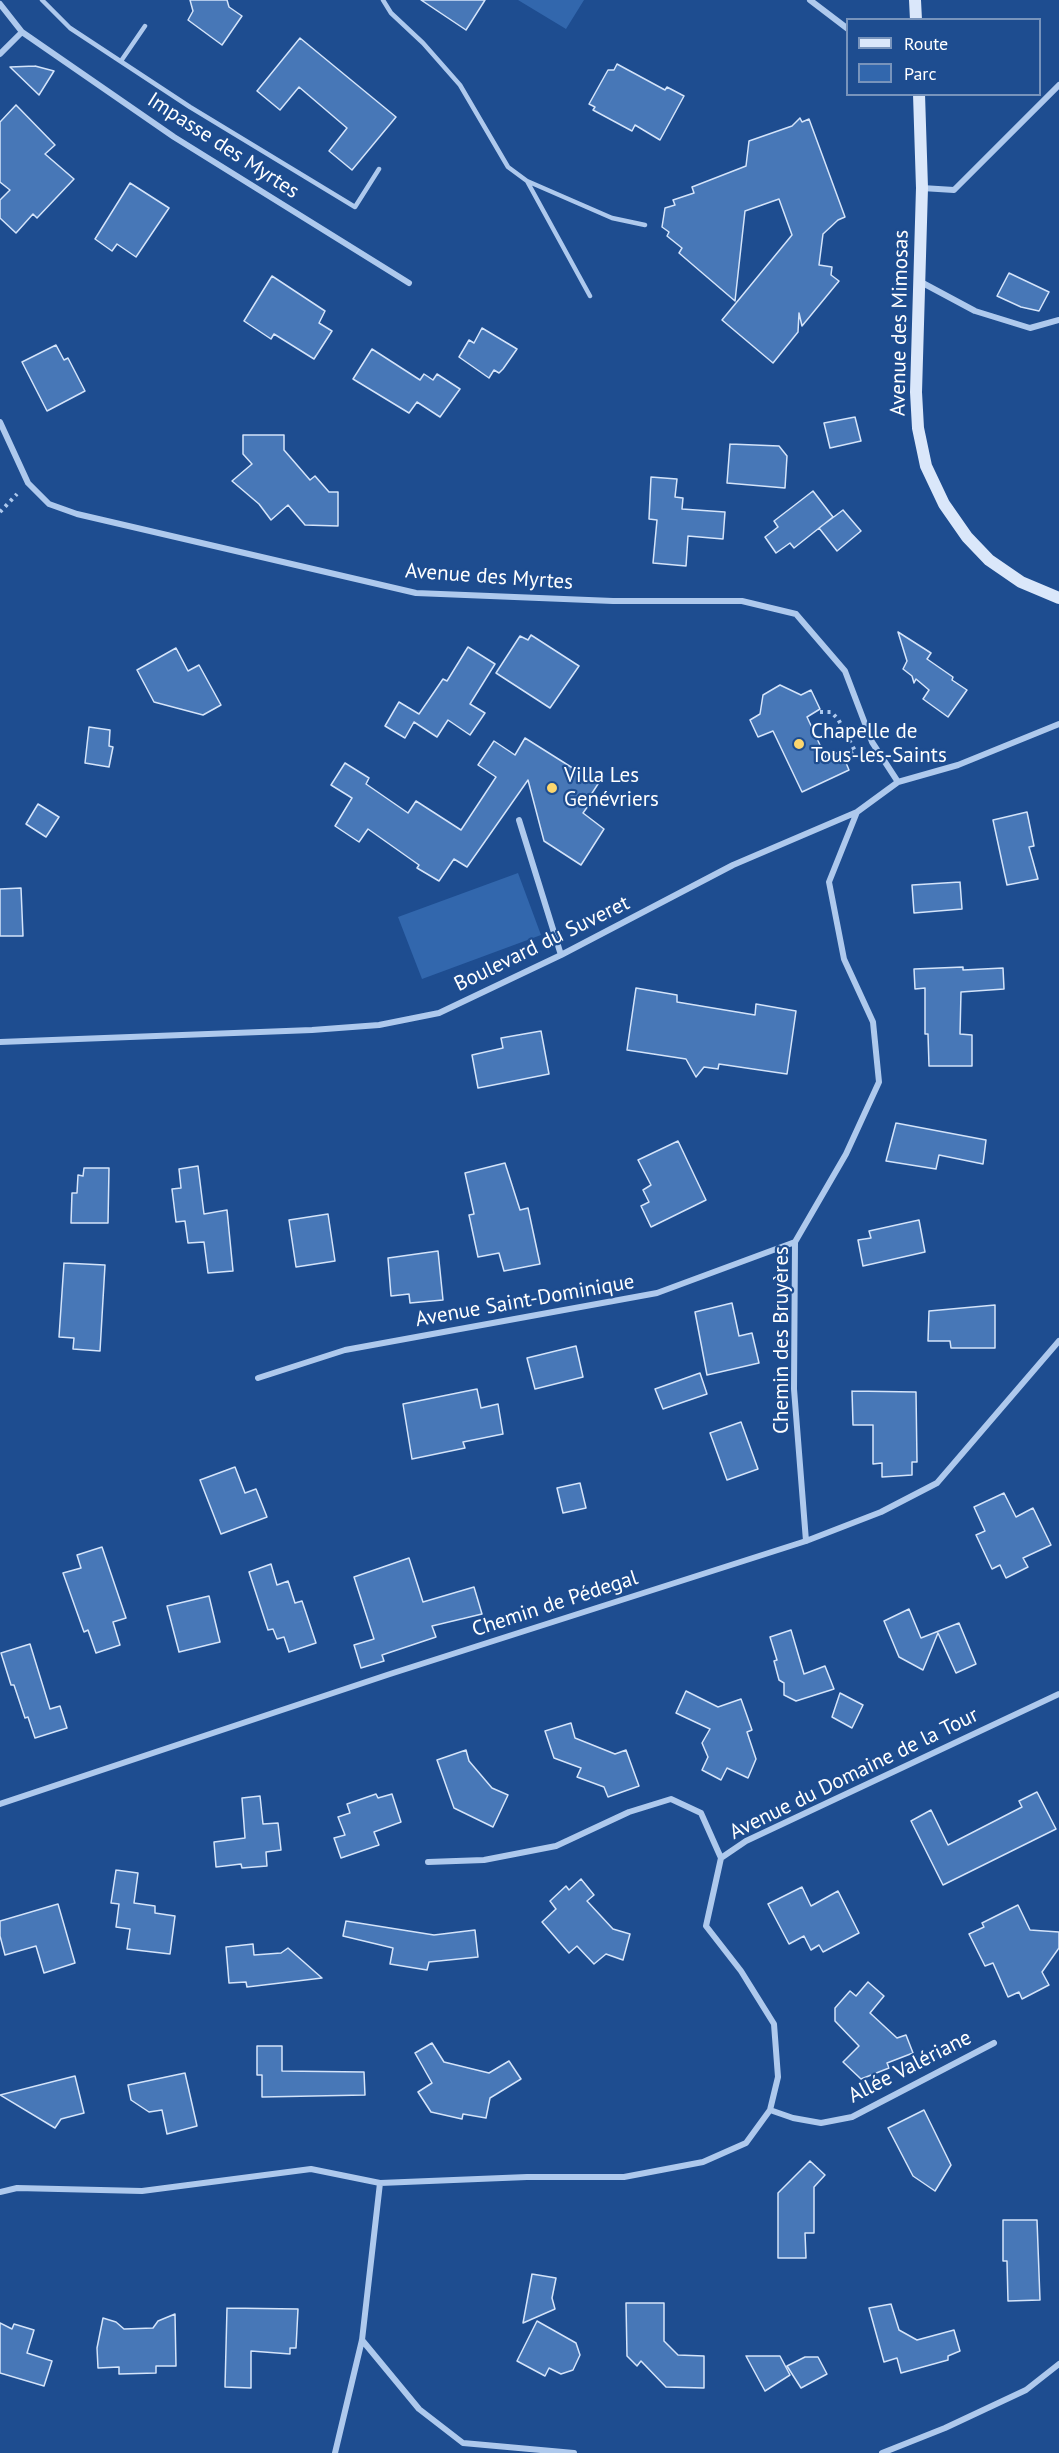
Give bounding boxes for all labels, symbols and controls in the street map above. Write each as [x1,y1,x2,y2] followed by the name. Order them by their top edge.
[846,18,1041,96] legend
[904,32,948,55] text: Route
[904,62,937,85] text: Parc
[142,88,304,204] street label: Impasse des Myrtes
[886,230,914,416] street label: Avenue des Mimosas
[404,559,574,595] street label: Avenue des Myrtes
[811,719,947,769] place label: Chapelle de Tous-les-Saints
[792,737,806,751] marker: Chapelle de Tous-les-Saints
[564,763,659,813] place label: Villa Les Genévriers
[545,781,559,795] marker: Villa Les Genévriers
[450,891,634,997] street label: Boulevard du Suveret
[769,1246,795,1434] street label: Chemin des Bruyères
[414,1269,636,1333] street label: Avenue Saint-Dominique
[469,1565,641,1643] street label: Chemin de Pédegal
[725,1703,983,1845] street label: Avenue du Domaine de la Tour
[844,2025,976,2109] street label: Allée Valériane

